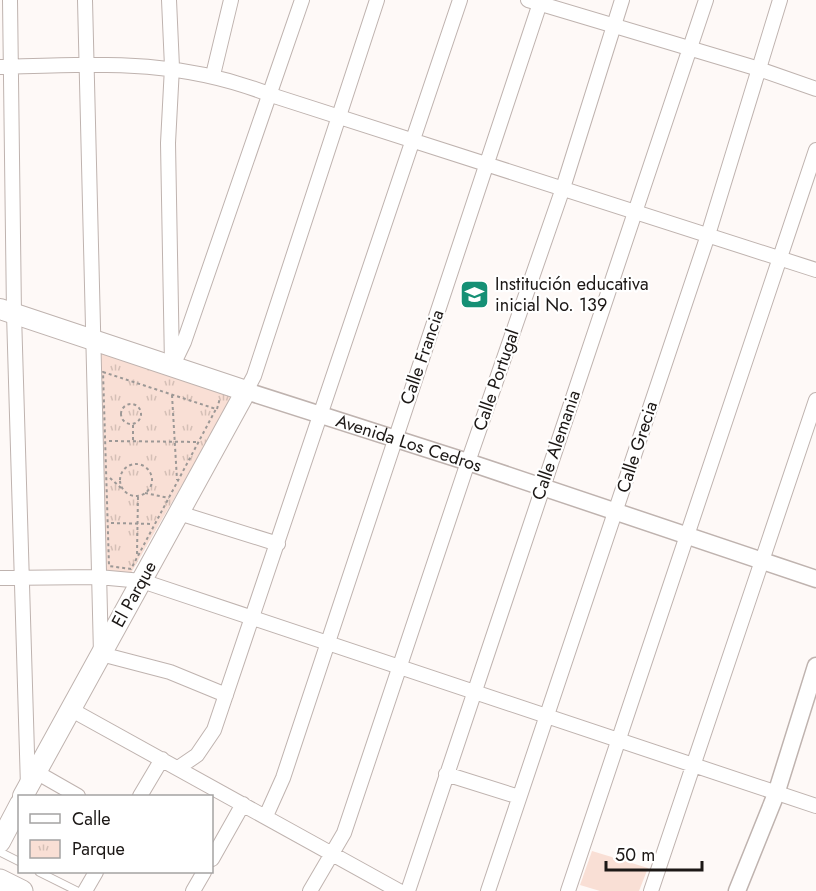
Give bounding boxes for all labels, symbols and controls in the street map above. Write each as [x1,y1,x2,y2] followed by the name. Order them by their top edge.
[495,271,649,318] place label: Institución educativa inicial No. 139
[458,278,490,310] school or university icon: Institución educativa inicial No. 139
[394,306,450,408] street label: Calle Francia
[466,326,526,434] street label: Calle Portugal
[525,387,587,503] street label: Calle Alemania
[610,398,664,496] street label: Calle Grecia
[333,408,485,479] street label: Avenida Los Cedros
[105,556,163,632] street label: El Parque
[18,795,213,873] legend
[72,806,111,832] text: Calle
[606,834,702,872] scale bar
[72,836,125,862] text: Parque
[615,842,655,868] text: 50 m

